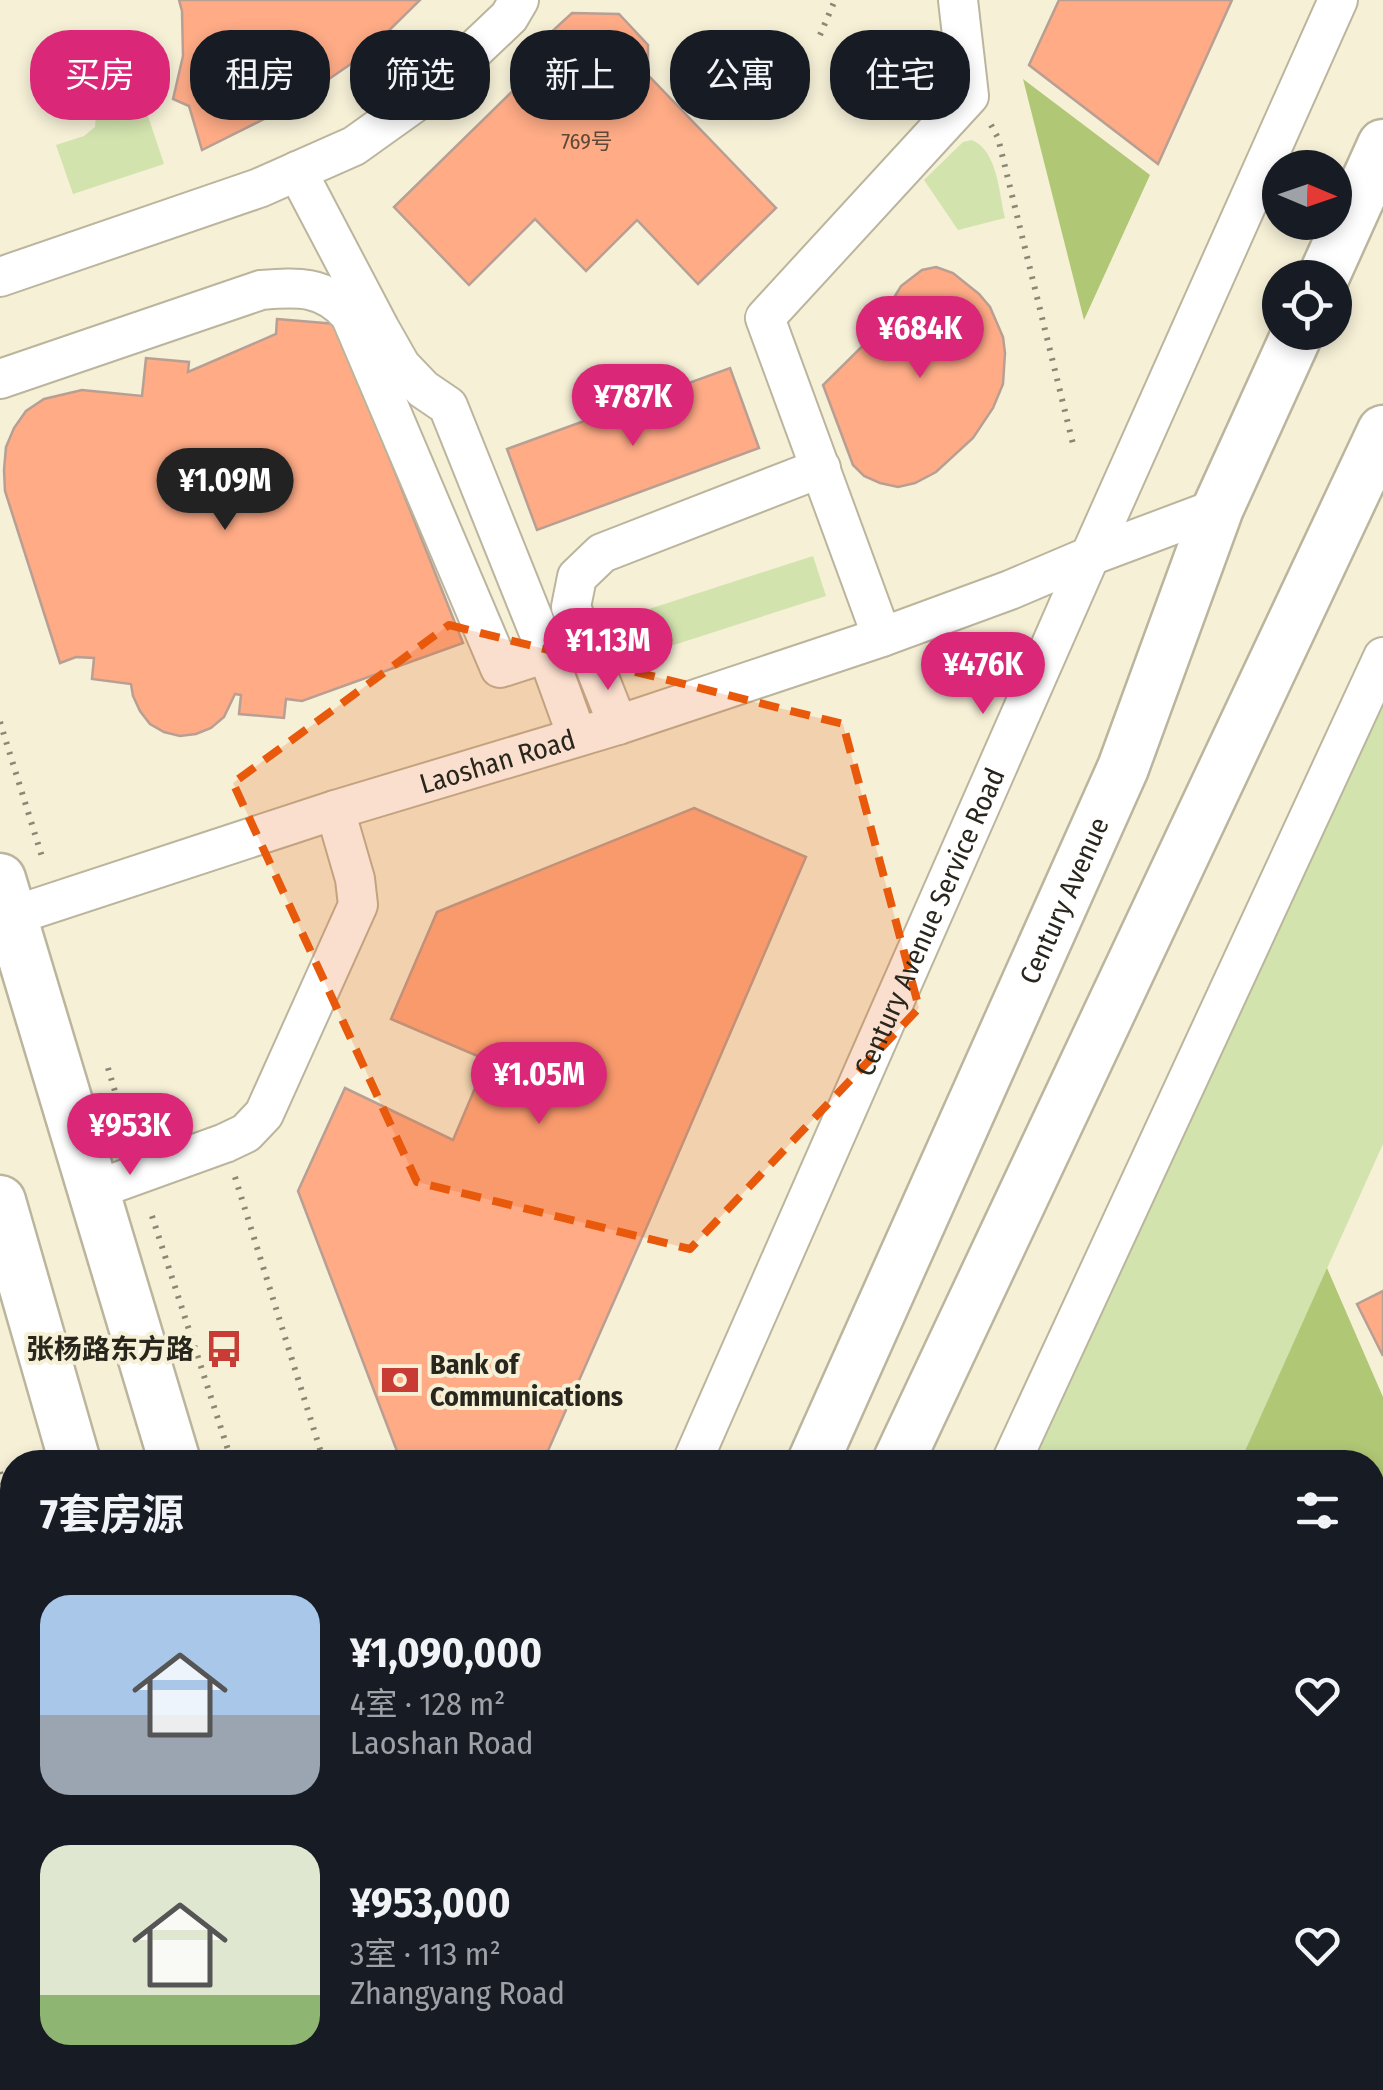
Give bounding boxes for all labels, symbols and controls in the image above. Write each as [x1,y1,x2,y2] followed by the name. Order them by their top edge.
[30,30,170,120] chip: 买房
[190,30,330,120] chip: 租房
[350,30,490,120] chip: 筛选
[510,30,650,120] chip: 新上
[670,30,810,120] chip: 公寓
[830,30,970,120] chip: 住宅
[561,128,613,155] house number: 769号
[1262,150,1352,240] north arrow
[1262,150,1352,350] map controls
[1262,260,1352,350] button: locate
[850,296,990,381] pin: ¥684K
[878,309,962,347] text: ¥684K
[563,364,703,449] pin: ¥787K
[594,377,672,415] text: ¥787K
[144,448,306,533] pin: ¥1.09M
[179,461,271,499] text: ¥1.09M
[527,608,689,693] pin: ¥1.13M
[566,621,650,659] text: ¥1.13M
[913,632,1053,717] pin: ¥476K
[943,645,1023,683] text: ¥476K
[416,723,579,801] street label: Laoshan Road
[848,763,1012,1081] street label: Century Avenue Service Road
[1013,812,1116,989] street label: Century Avenue
[458,1042,620,1127] pin: ¥1.05M
[493,1055,585,1093] text: ¥1.05M
[60,1093,200,1178] pin: ¥953K
[89,1106,171,1144] text: ¥953K
[203,1328,245,1370] bus stop icon: 张杨路东方路
[26,1333,194,1366] place label: 张杨路东方路
[430,1348,623,1413] place label: Bank of Communications
[379,1359,421,1401] bank icon: Bank of Communications
[1290,1483,1345,1538] icon: filters
[40,1490,184,1540] text: 7套房源
[350,1628,542,1678] text: ¥1,090,000
[120,1635,240,1755] icon: home
[1290,1668,1345,1723] icon: heart
[350,1685,505,1723] text: 4室 · 128 m²
[350,1724,533,1762] text: Laoshan Road
[350,1878,511,1928] text: ¥953,000
[120,1885,240,2005] icon: home
[1290,1918,1345,1973] icon: heart
[350,1935,501,1973] text: 3室 · 113 m²
[350,1974,565,2012] text: Zhangyang Road

